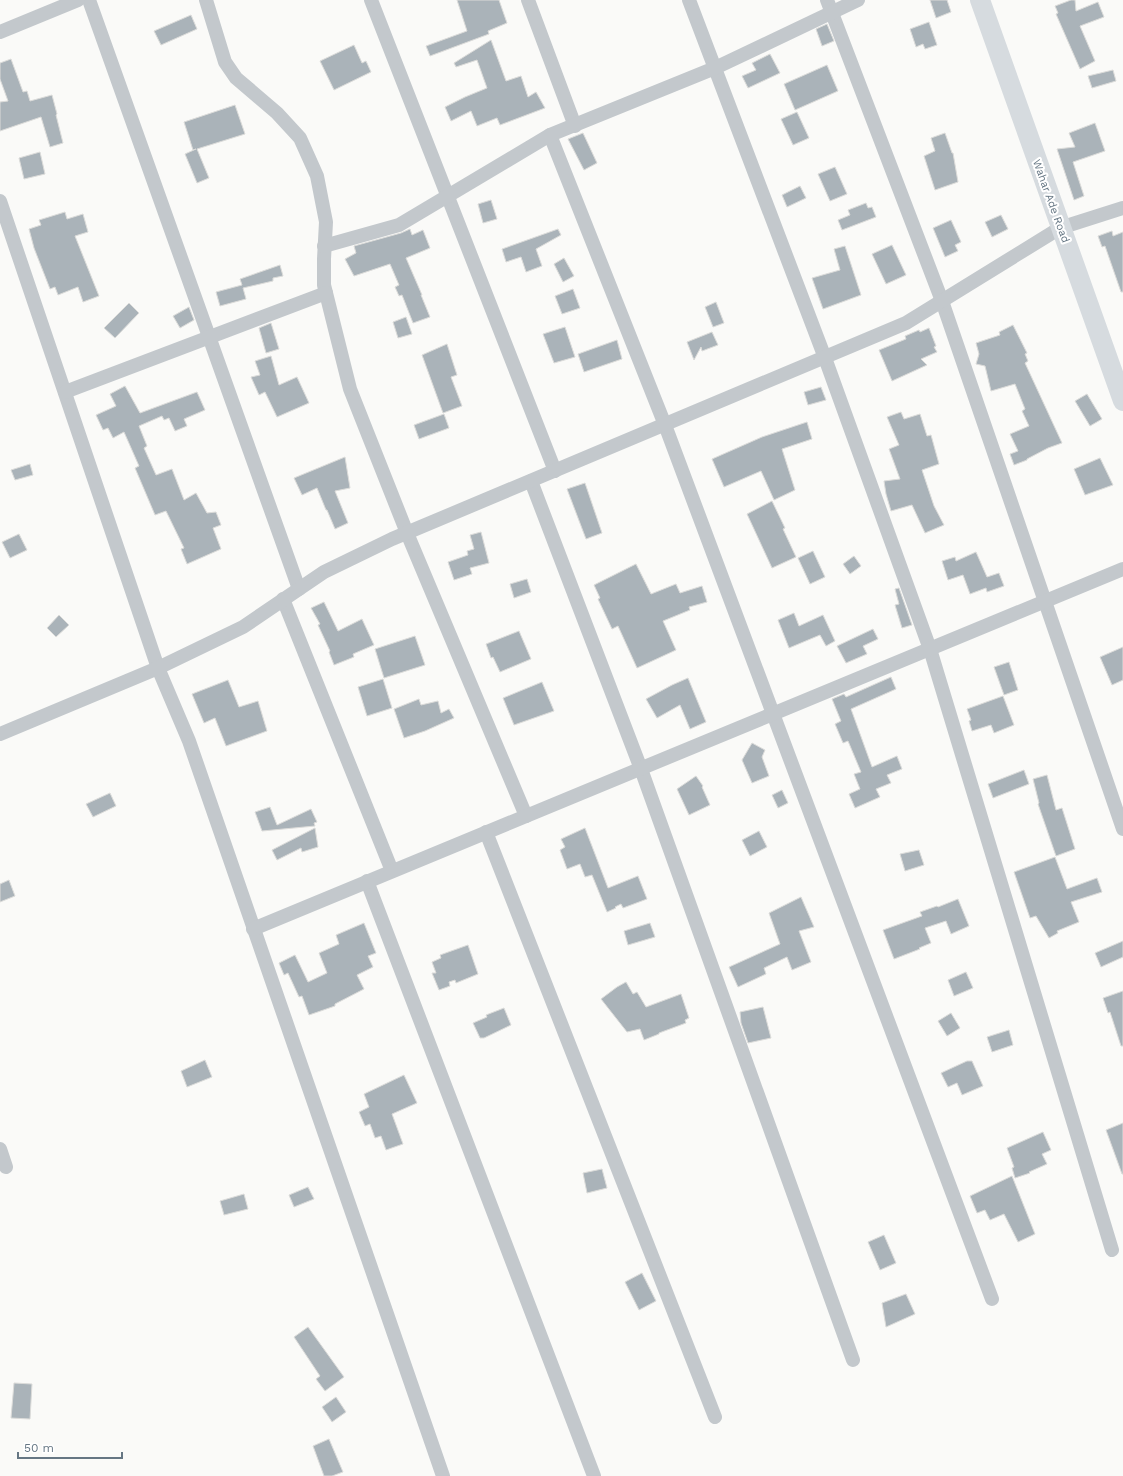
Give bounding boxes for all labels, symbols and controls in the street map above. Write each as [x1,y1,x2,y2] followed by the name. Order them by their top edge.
[1030,157,1072,245] street label: Wahar Ade Road
[18,1434,122,1460] scale bar
[24,1441,54,1455] text: 50 m

